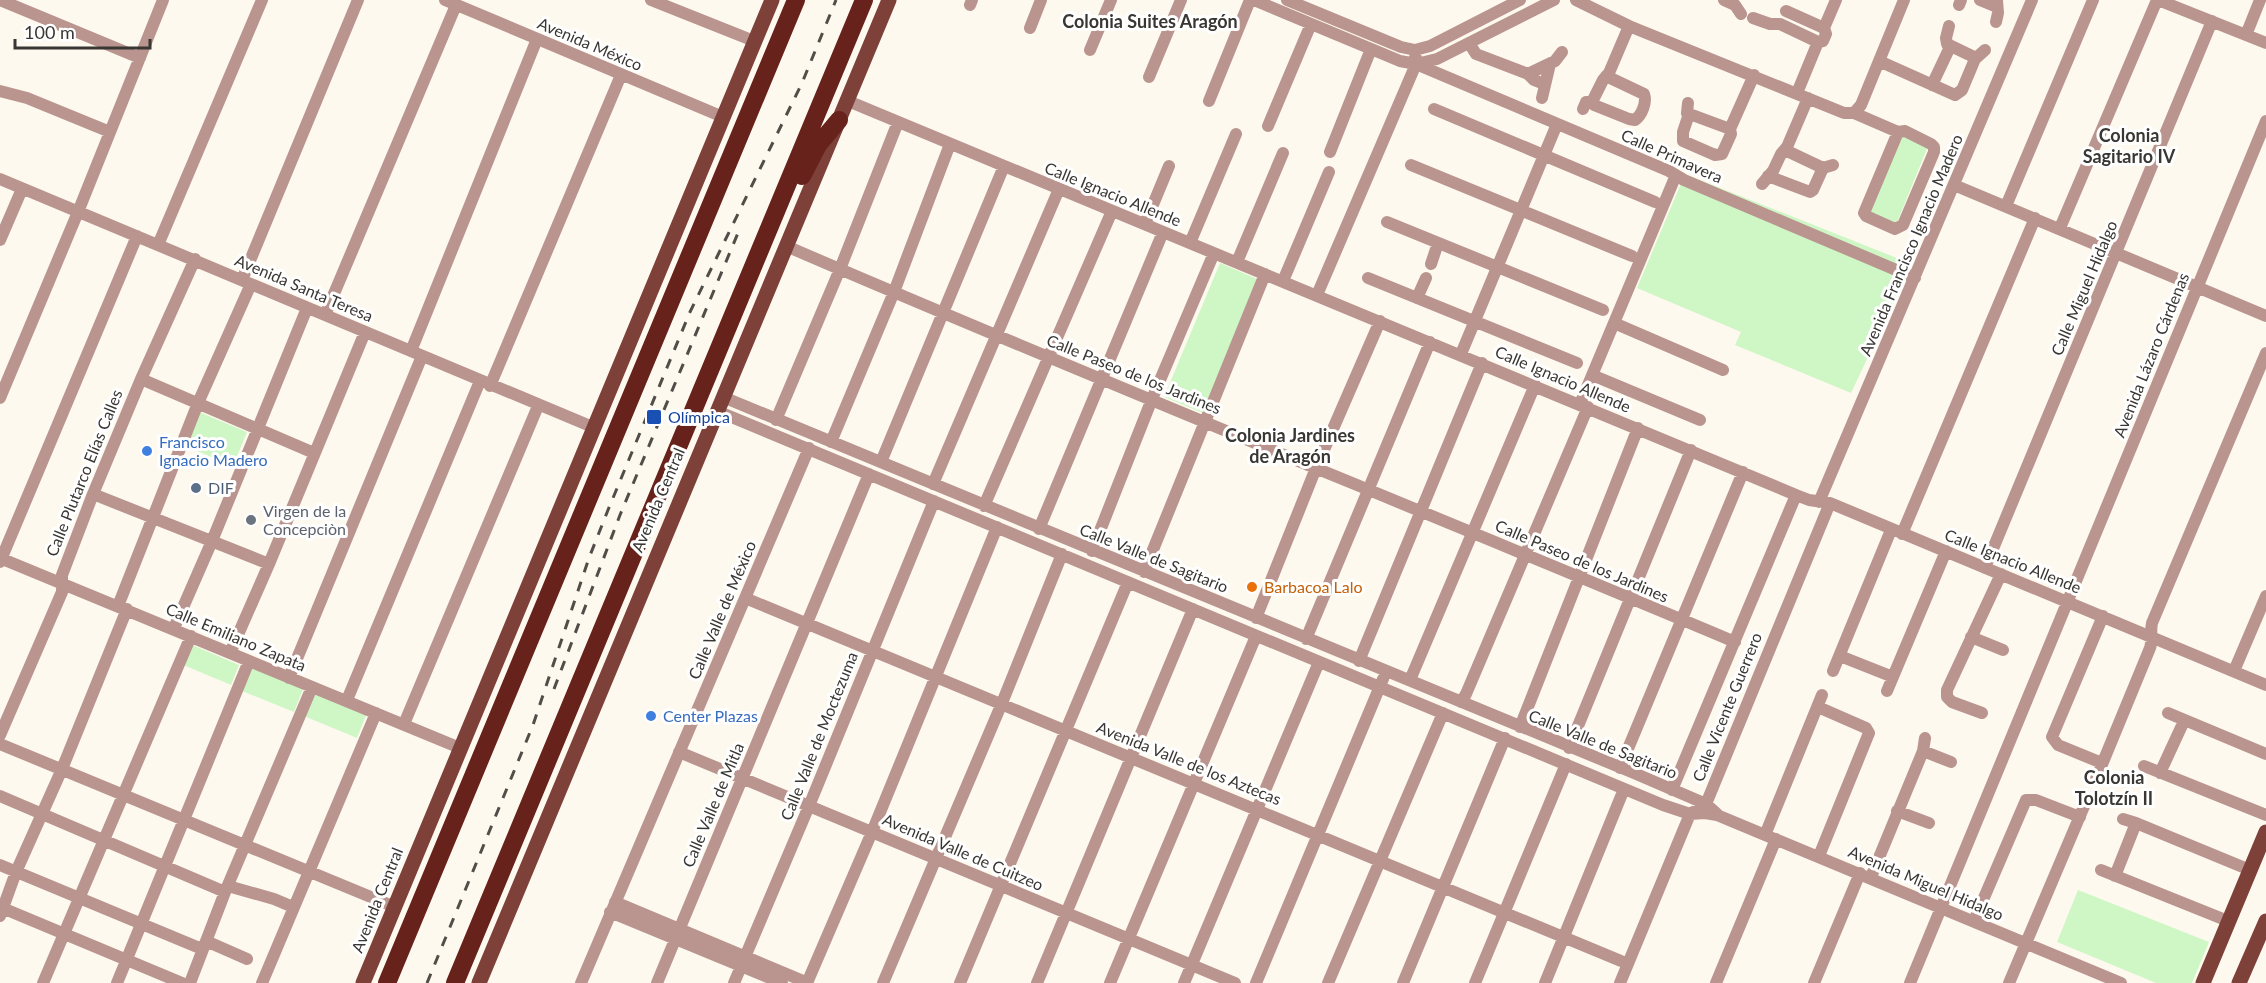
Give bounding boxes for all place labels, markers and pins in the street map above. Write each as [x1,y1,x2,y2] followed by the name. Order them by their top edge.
[668,407,730,426] place label: Olímpica
[645,408,663,426] marker: Olímpica
[159,432,268,469] place label: Francisco Ignacio Madero
[140,444,154,458] marker: Francisco Ignacio Madero
[208,478,234,497] place label: DIF
[189,481,203,495] marker: DIF
[263,501,346,538] place label: Virgen de la Concepciòn
[244,513,258,527] marker: Virgen de la Concepciòn
[1264,577,1363,596] place label: Barbacoa Lalo
[1245,580,1259,594] marker: Barbacoa Lalo
[663,706,758,725] place label: Center Plazas
[644,709,658,723] marker: Center Plazas

